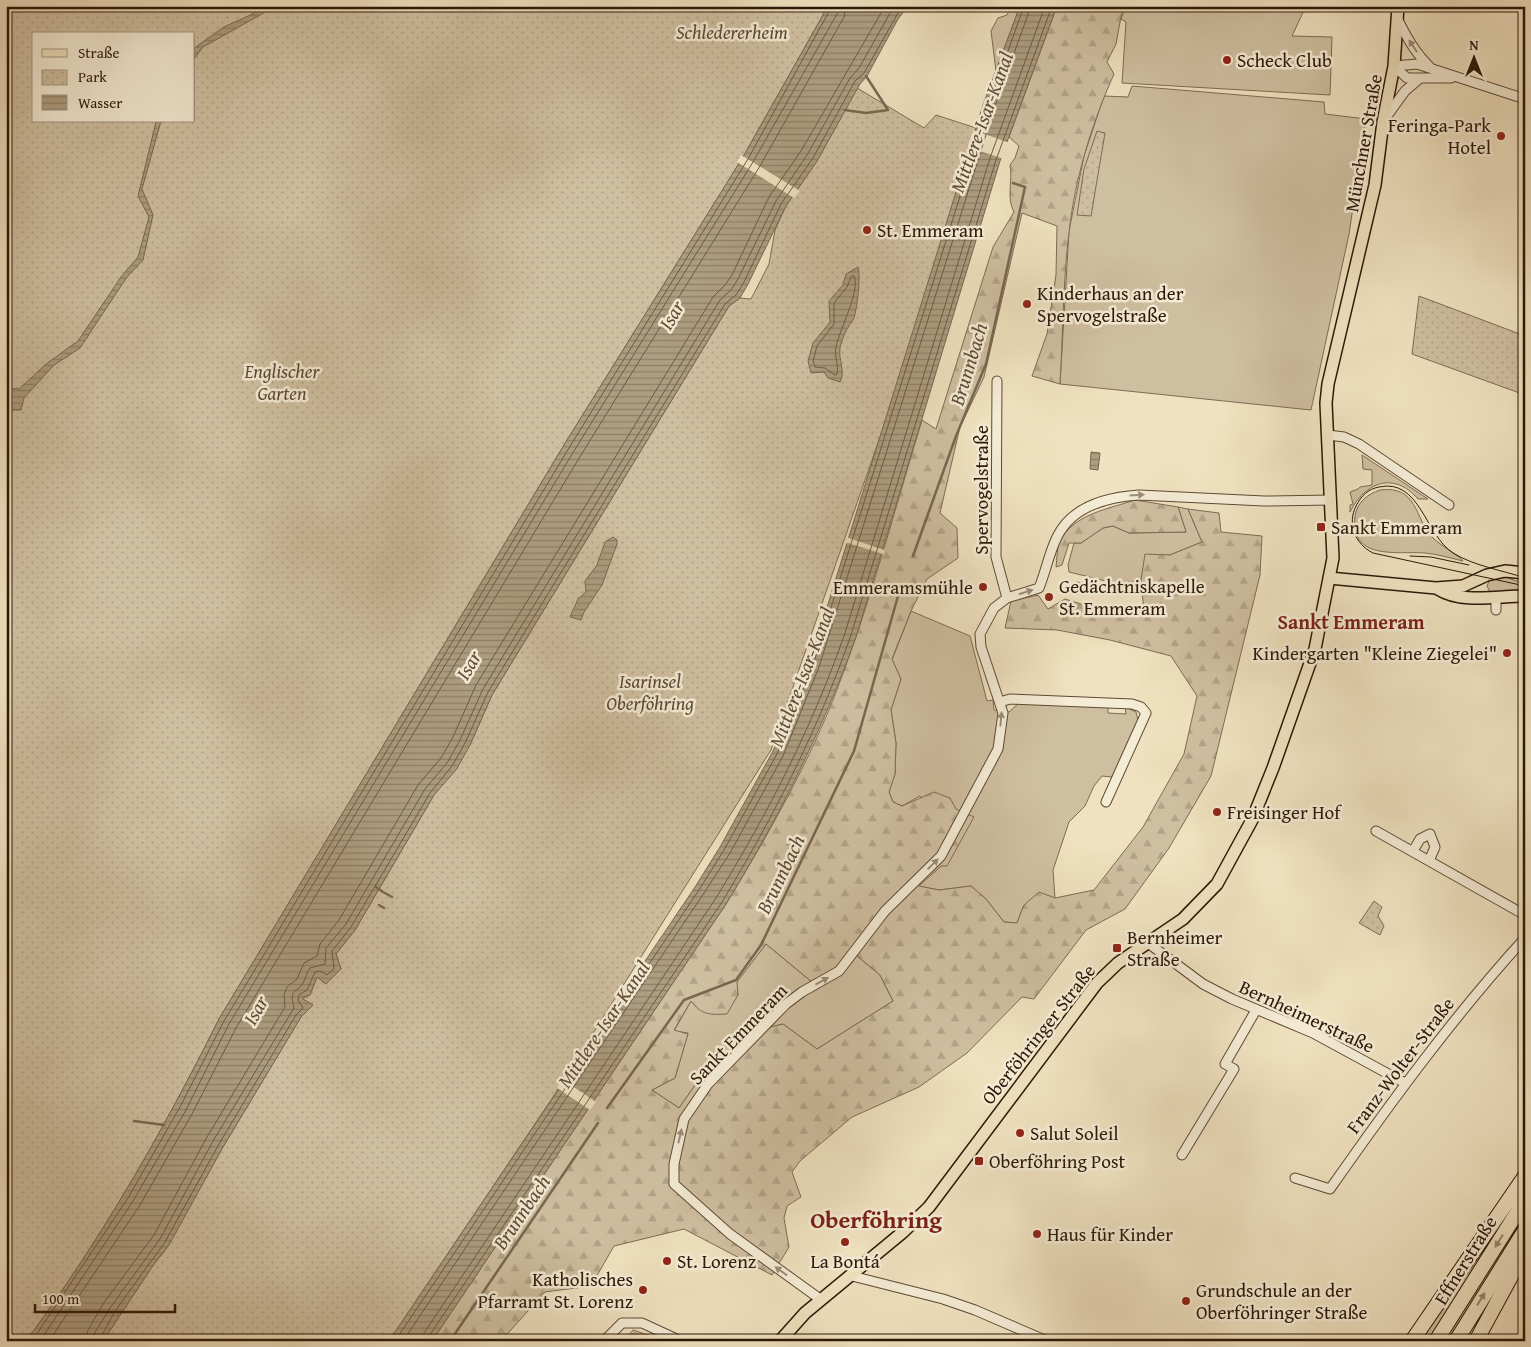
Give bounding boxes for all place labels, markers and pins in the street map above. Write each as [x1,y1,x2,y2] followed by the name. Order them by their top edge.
[1237,46,1332,74] place label: Scheck Club
[1221,54,1233,66] marker: Scheck Club
[1388,111,1491,161] place label: Feringa-Park Hotel
[1495,130,1507,142] marker: Feringa-Park Hotel
[877,216,984,244] place label: St. Emmeram
[861,224,873,236] marker: St. Emmeram
[1037,279,1184,329] place label: Kinderhaus an der Spervogelstraße
[1021,298,1033,310] marker: Kinderhaus an der Spervogelstraße
[1331,513,1463,541] place label: Sankt Emmeram
[1315,521,1327,533] marker: Sankt Emmeram
[1059,572,1205,622] place label: Gedächtniskapelle St. Emmeram
[833,573,973,601] place label: Emmeramsmühle
[977,581,989,593] marker: Emmeramsmühle
[1043,591,1055,603] marker: Gedächtniskapelle St. Emmeram
[1253,639,1497,667] place label: Kindergarten "Kleine Ziegelei"
[1501,647,1513,659] marker: Kindergarten "Kleine Ziegelei"
[1227,798,1342,826] place label: Freisinger Hof
[1211,806,1223,818] marker: Freisinger Hof
[1127,923,1223,973] place label: Bernheimer Straße
[1111,942,1123,954] marker: Bernheimer Straße
[1030,1119,1119,1147] place label: Salut Soleil
[1014,1127,1026,1139] marker: Salut Soleil
[989,1147,1126,1175] place label: Oberföhring Post
[973,1155,985,1167] marker: Oberföhring Post
[1047,1220,1173,1248] place label: Haus für Kinder
[1031,1228,1043,1240] marker: Haus für Kinder
[839,1236,851,1248] marker: La Bontá
[677,1247,756,1275] place label: St. Lorenz
[810,1247,880,1275] place label: La Bontá
[661,1255,673,1267] marker: St. Lorenz
[478,1265,633,1315] place label: Katholisches Pfarramt St. Lorenz
[1196,1276,1368,1326] place label: Grundschule an der Oberföhringer Straße
[637,1284,649,1296] marker: Katholisches Pfarramt St. Lorenz
[1180,1295,1192,1307] marker: Grundschule an der Oberföhringer Straße

